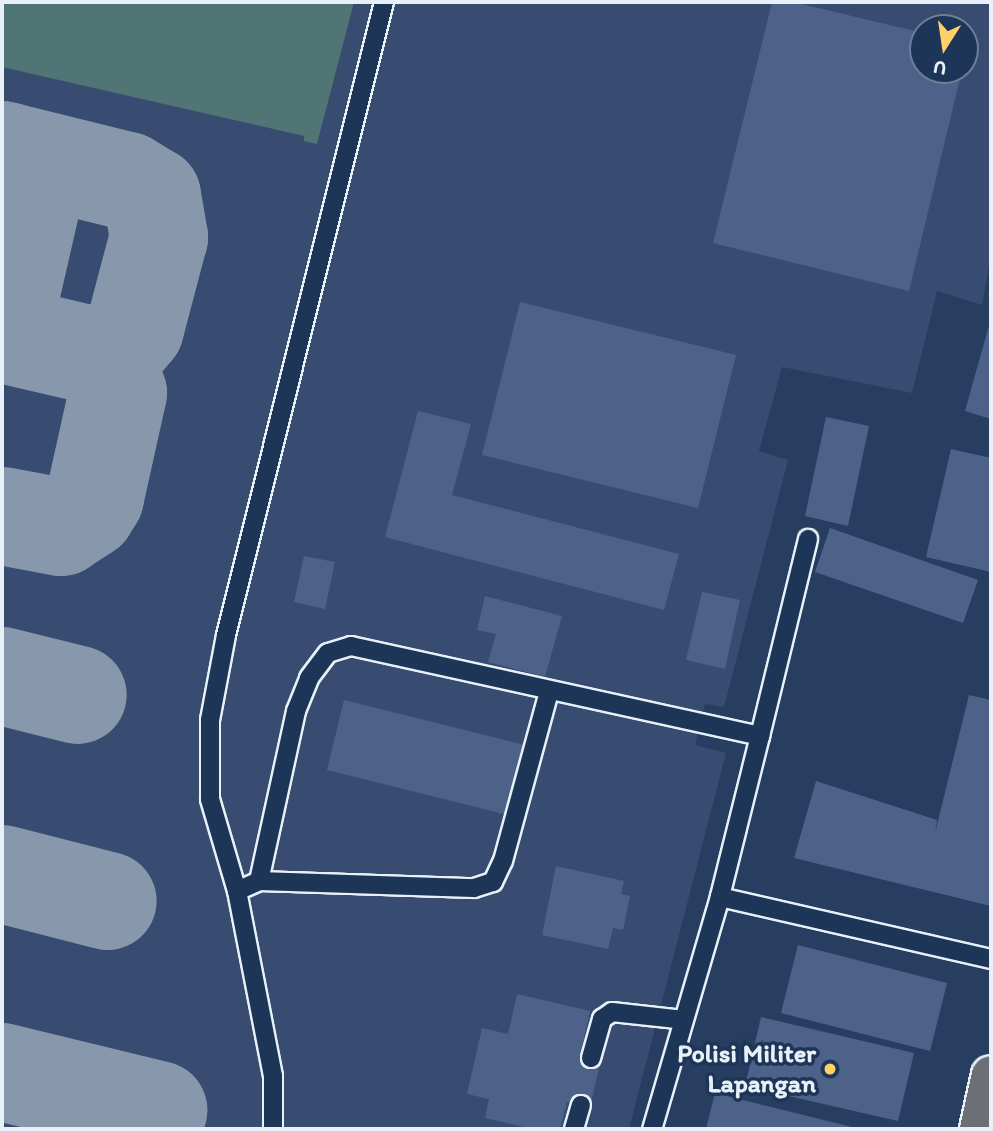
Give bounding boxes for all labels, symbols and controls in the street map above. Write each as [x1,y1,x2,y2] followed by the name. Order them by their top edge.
[909,14,979,84] north arrow
[931,56,949,81] text: U
[677,1038,816,1100] place label: Polisi Militer Lapangan
[822,1061,838,1077] marker: Polisi Militer Lapangan

